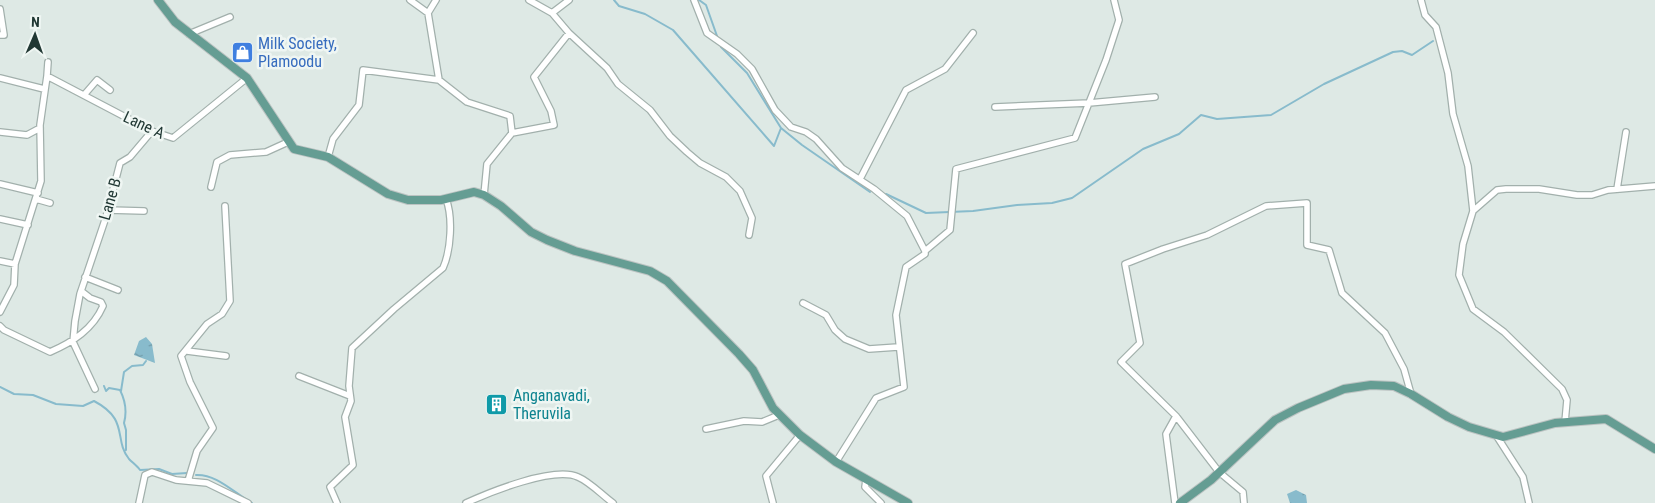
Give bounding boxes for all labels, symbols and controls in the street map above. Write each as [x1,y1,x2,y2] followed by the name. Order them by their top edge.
[10,10,60,60] north arrow
[31,14,40,30] text: N
[258,34,337,71] place label: Milk Society, Plamoodu
[230,40,254,64] shop icon: Milk Society, Plamoodu
[120,107,168,143] street label: Lane A
[95,176,125,222] street label: Lane B
[513,386,590,423] place label: Anganavadi, Theruvila
[485,392,509,416] building icon: Anganavadi, Theruvila

